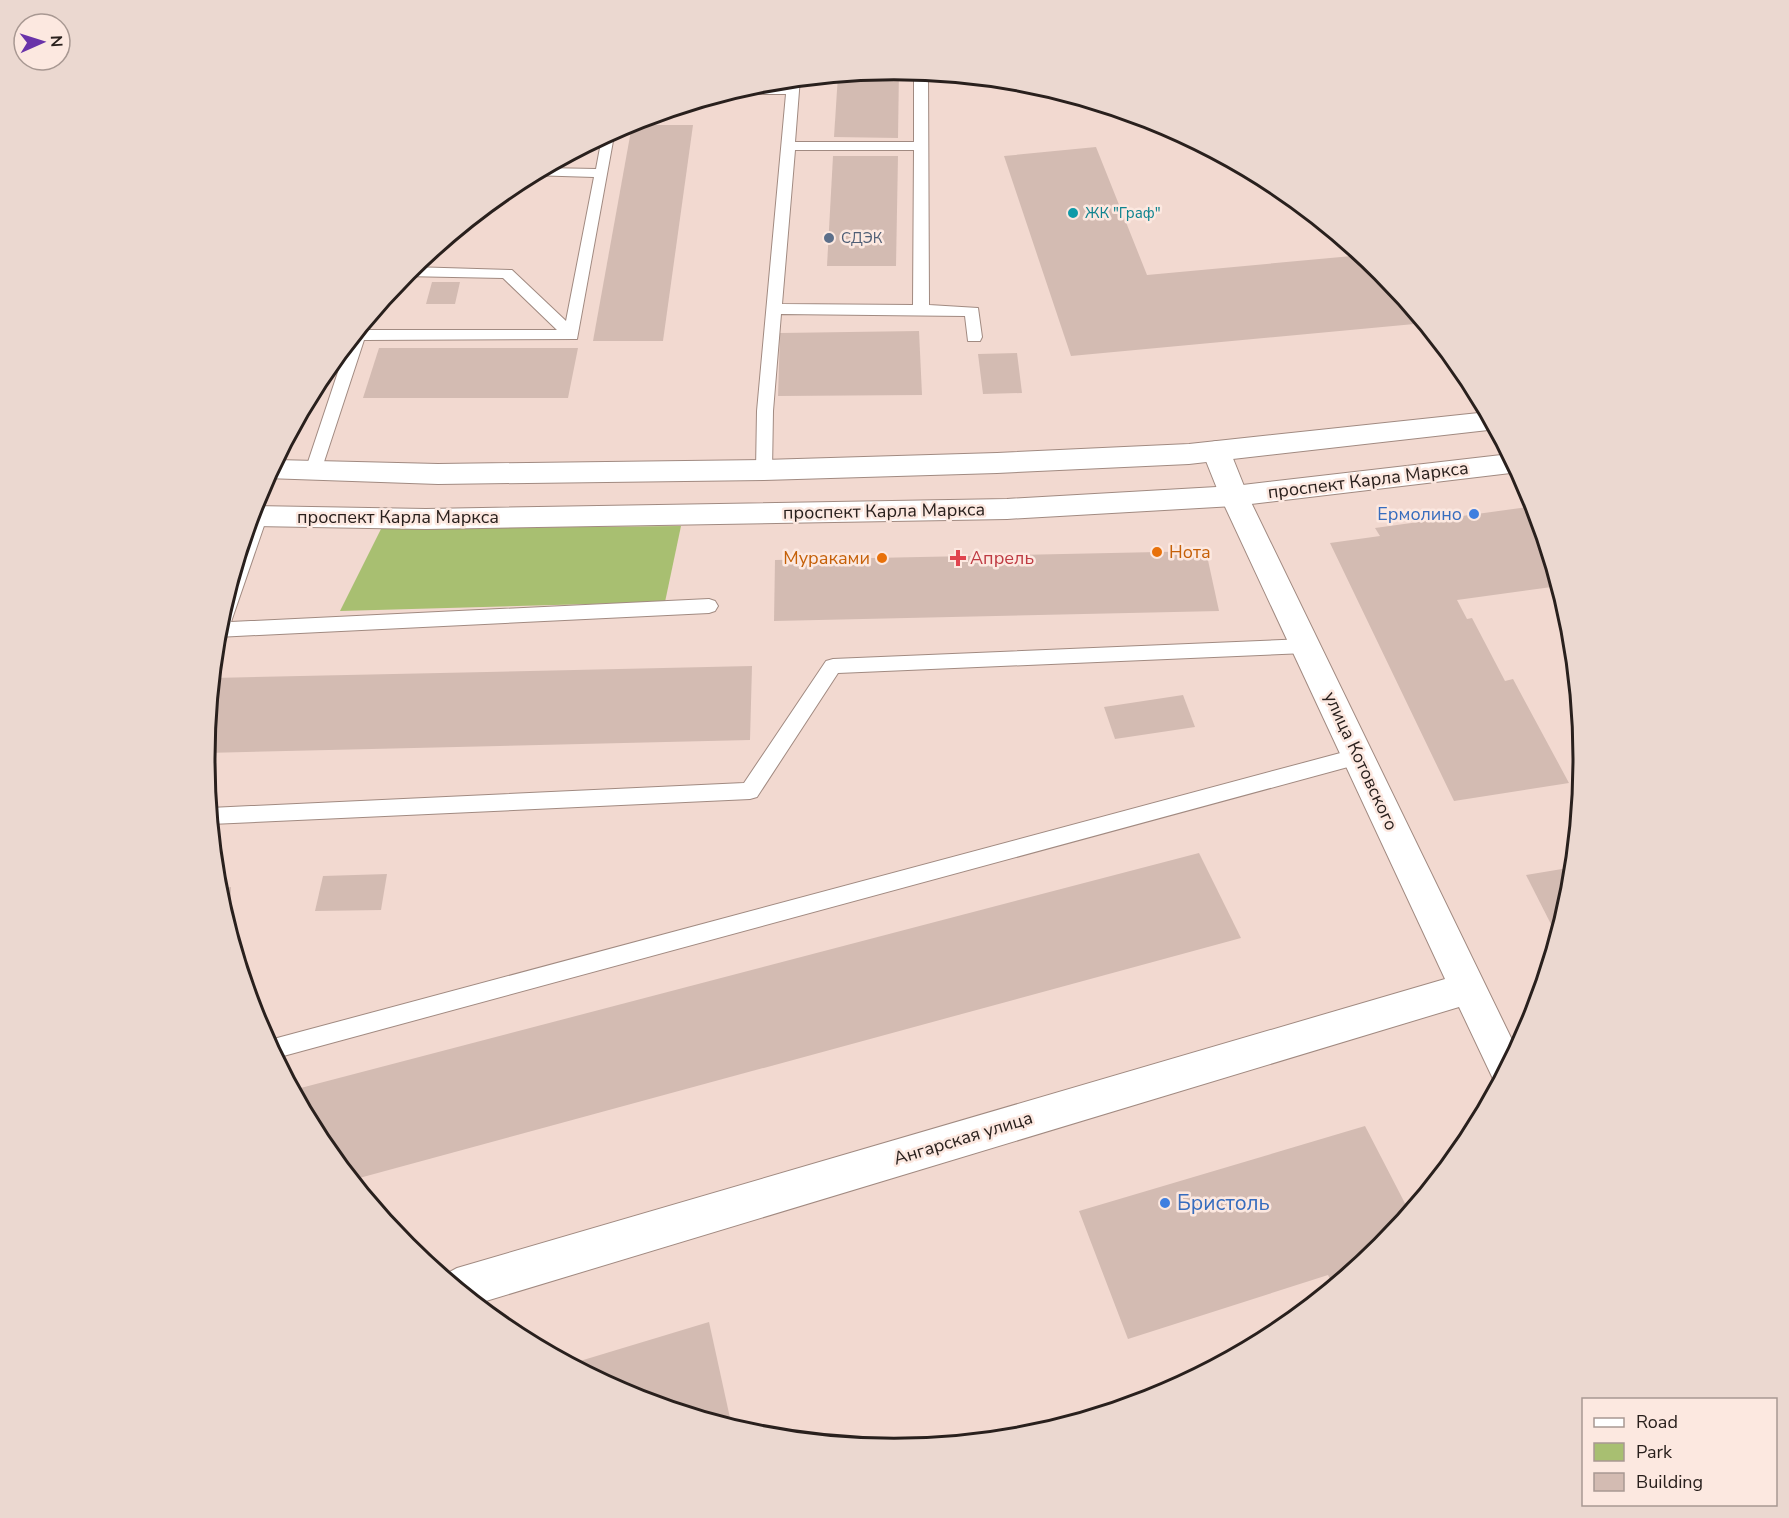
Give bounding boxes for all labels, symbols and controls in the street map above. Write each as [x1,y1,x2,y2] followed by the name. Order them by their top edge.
[12,12,72,72] north arrow
[45,35,67,48] text: N
[1085,203,1161,223] place label: ЖК "Граф"
[1066,206,1080,220] marker: ЖК "Граф"
[841,228,883,248] place label: СДЭК
[822,231,836,245] marker: СДЭК
[1266,456,1470,504] street label: проспект Карла Маркса
[783,497,985,525] street label: проспект Карла Маркса
[1377,502,1462,526] place label: Ермолино
[297,505,499,529] street label: проспект Карла Маркса
[1467,507,1481,521] marker: Ермолино
[1169,540,1211,564] place label: Нота
[1150,545,1164,559] marker: Нота
[783,546,870,570] place label: Мураками
[970,546,1034,570] place label: Апрель
[875,551,889,565] marker: Мураками
[951,551,965,565] marker: Апрель
[1318,688,1404,834] street label: улица Котовского
[891,1105,1035,1171] street label: Ангарская улица
[1177,1189,1270,1217] place label: Бристоль
[1158,1196,1172,1210] marker: Бристоль
[1582,1398,1777,1506] legend
[1636,1410,1678,1434] text: Road
[1636,1440,1673,1464] text: Park
[1636,1470,1703,1494] text: Building

